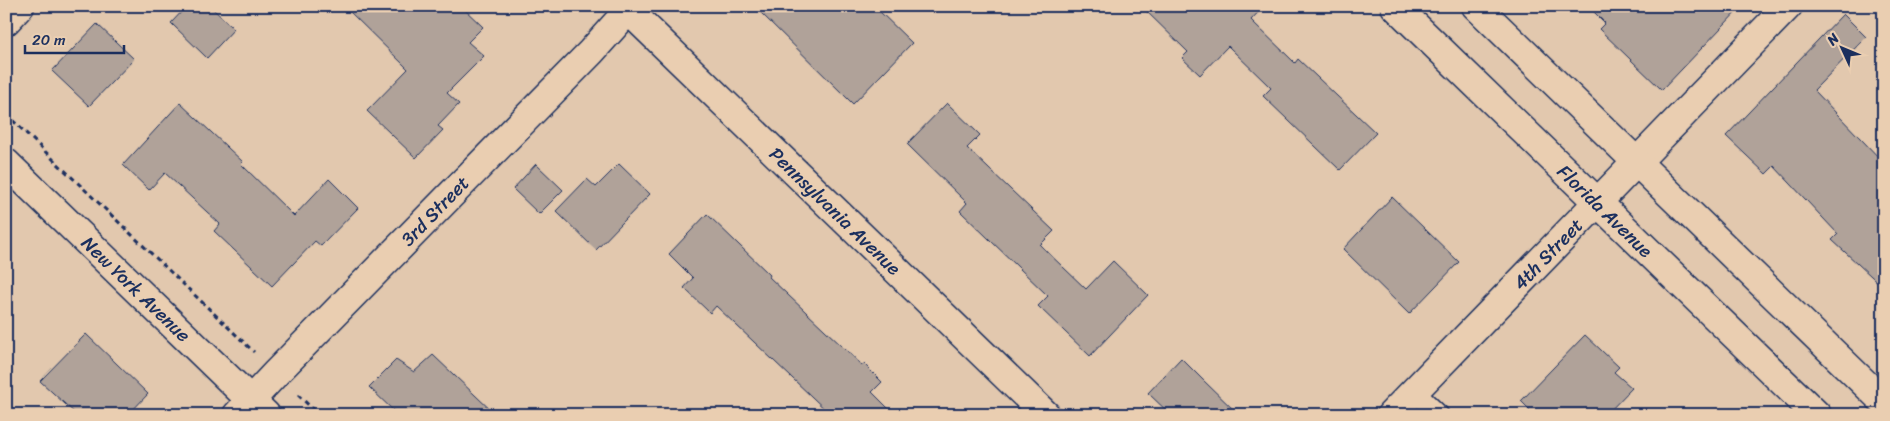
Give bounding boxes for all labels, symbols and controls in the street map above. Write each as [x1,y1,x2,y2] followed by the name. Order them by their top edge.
[25,22,124,54] scale bar
[1818,22,1868,72] north arrow
[32,27,66,53] text: 20 m
[1820,27,1846,52] text: N
[761,139,909,283] street label: Pennsylvania Avenue
[1549,156,1661,266] street label: Florida Avenue
[392,168,478,254] street label: 3rd Street
[1505,210,1591,298] street label: 4th Street
[73,228,199,350] street label: New York Avenue

